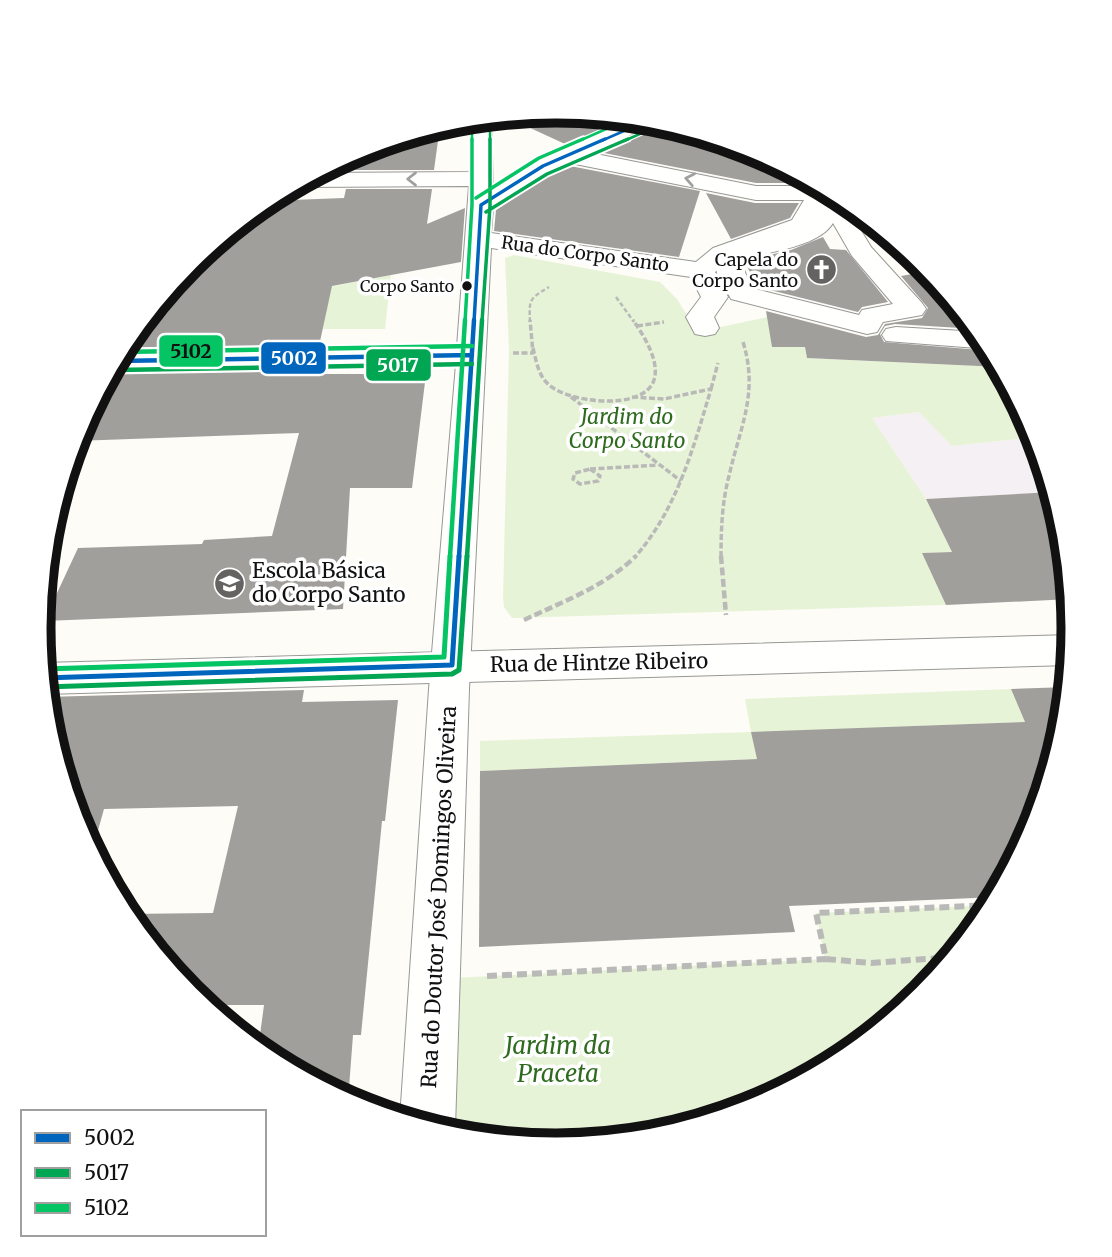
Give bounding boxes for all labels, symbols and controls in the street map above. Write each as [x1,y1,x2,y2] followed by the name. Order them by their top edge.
[406,171,416,187] one-way arrow
[684,173,696,188] one-way arrow
[500,230,670,277] street label: Rua do Corpo Santo
[692,248,798,292] place label: Capela do Corpo Santo
[804,253,838,287] church icon: Capela do Corpo Santo
[360,276,454,296] place label: Corpo Santo
[460,279,474,293] marker: Corpo Santo
[158,334,224,368] line badge: 5102
[170,339,212,363] text: 5102
[260,341,327,375] line badge: 5002
[271,346,317,370] text: 5002
[365,348,432,382] line badge: 5017
[377,353,419,377] text: 5017
[569,403,685,454] park label: Jardim do Corpo Santo
[252,557,406,608] place label: Escola Básica do Corpo Santo
[212,566,246,600] school or university icon: Escola Básica do Corpo Santo
[490,647,708,678] street label: Rua de Hintze Ribeiro
[415,705,462,1089] street label: Rua do Doutor José Domingos Oliveira
[502,1030,611,1089] park label: Jardim da Praceta
[21,1110,266,1236] legend
[84,1124,135,1151] text: 5002
[84,1159,129,1186] text: 5017
[84,1194,129,1221] text: 5102

